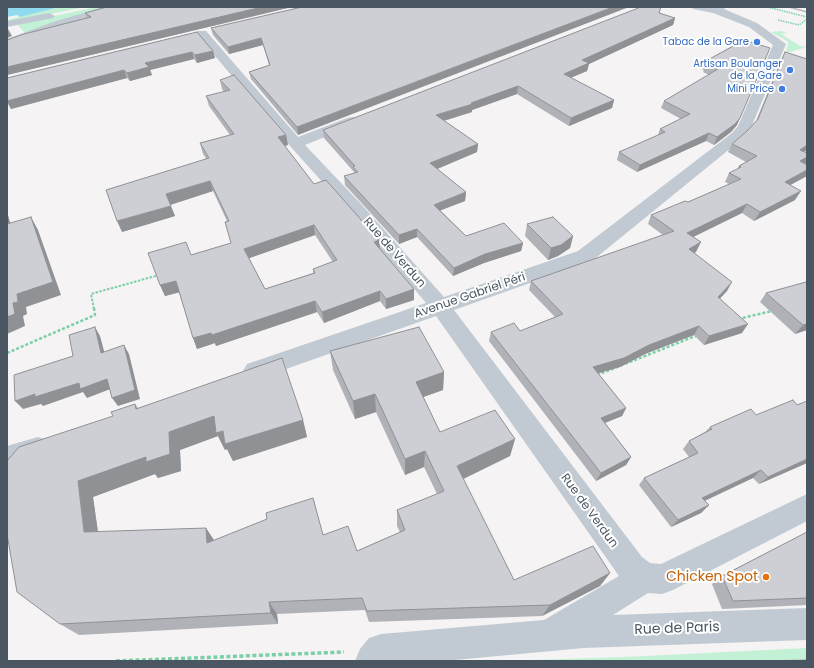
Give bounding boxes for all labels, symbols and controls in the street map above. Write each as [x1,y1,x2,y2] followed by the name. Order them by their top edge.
[663,36,749,48] place label: Tabac de la Gare
[752,37,762,47] marker: Tabac de la Gare
[693,58,782,82] place label: Artisan Boulanger de la Gare
[785,65,795,75] marker: Artisan Boulanger de la Gare
[727,83,774,95] place label: Mini Price
[777,84,787,94] marker: Mini Price
[360,215,428,291] street label: Rue de Verdun
[413,270,527,322] street label: Avenue Gabriel Péri
[557,471,621,551] street label: Rue de Verdun
[666,569,758,585] place label: Chicken Spot
[761,572,771,582] marker: Chicken Spot
[634,619,720,639] street label: Rue de Paris

